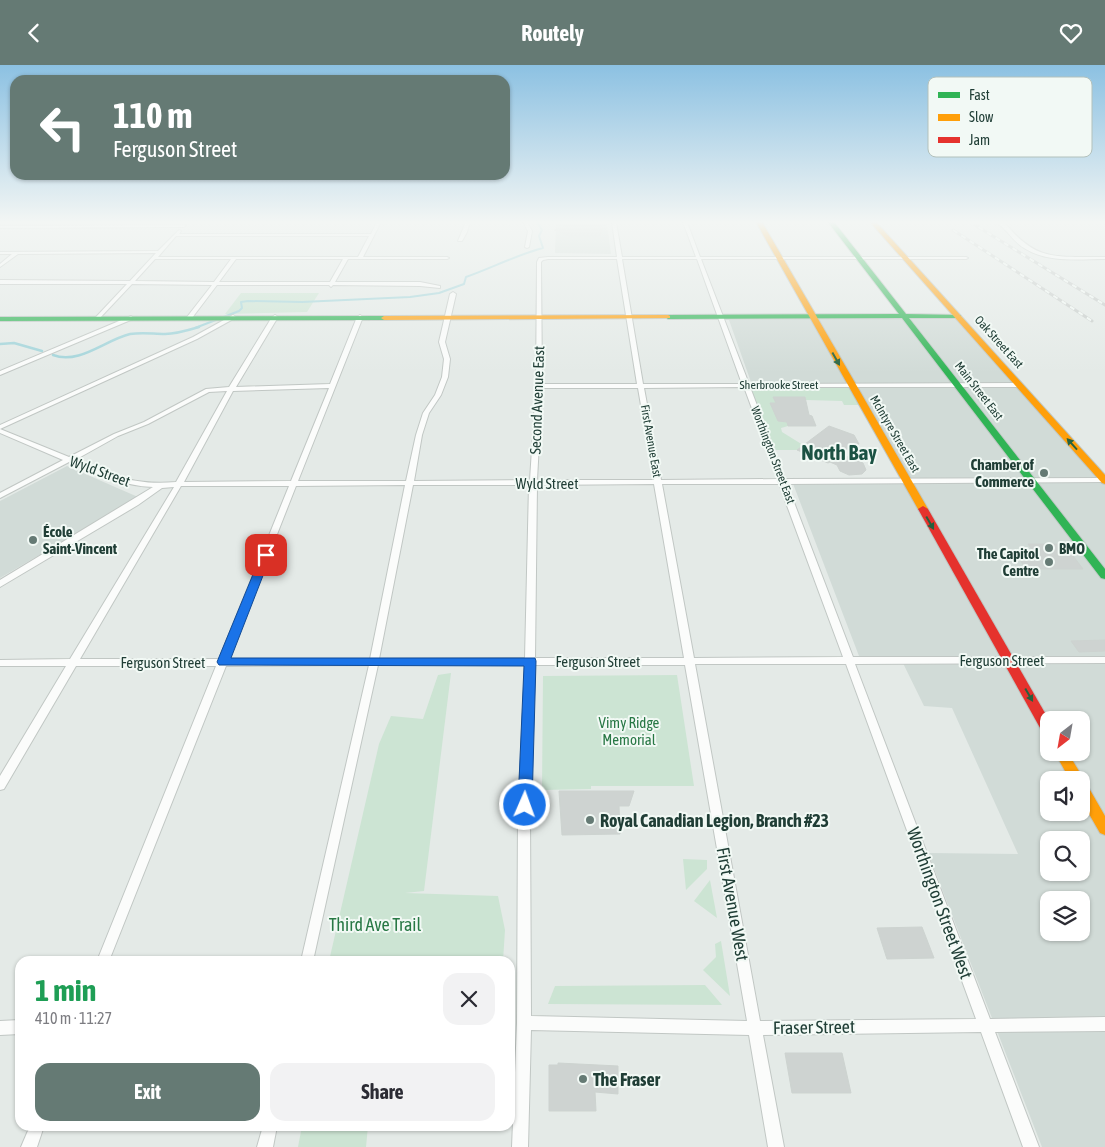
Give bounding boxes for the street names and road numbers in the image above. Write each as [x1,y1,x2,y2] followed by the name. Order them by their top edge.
[972,313,1027,372] street label: Oak Street East
[527,345,547,455] street label: Second Avenue East
[952,359,1006,423] street label: Main Street East
[740,378,819,392] street label: Sherbrooke Street
[867,393,923,476] street label: McIntyre Street East
[638,403,664,479] street label: First Avenue East
[748,404,798,506] street label: Worthington Street East
[68,452,132,490] street label: Wyld Street
[516,475,578,492] street label: Wyld Street
[960,652,1044,669] street label: Ferguson Street
[556,653,640,670] street label: Ferguson Street
[121,654,205,671] street label: Ferguson Street
[903,824,977,982] street label: Worthington Street West
[713,845,753,963] street label: First Avenue West
[773,1016,855,1038] street label: Fraser Street

